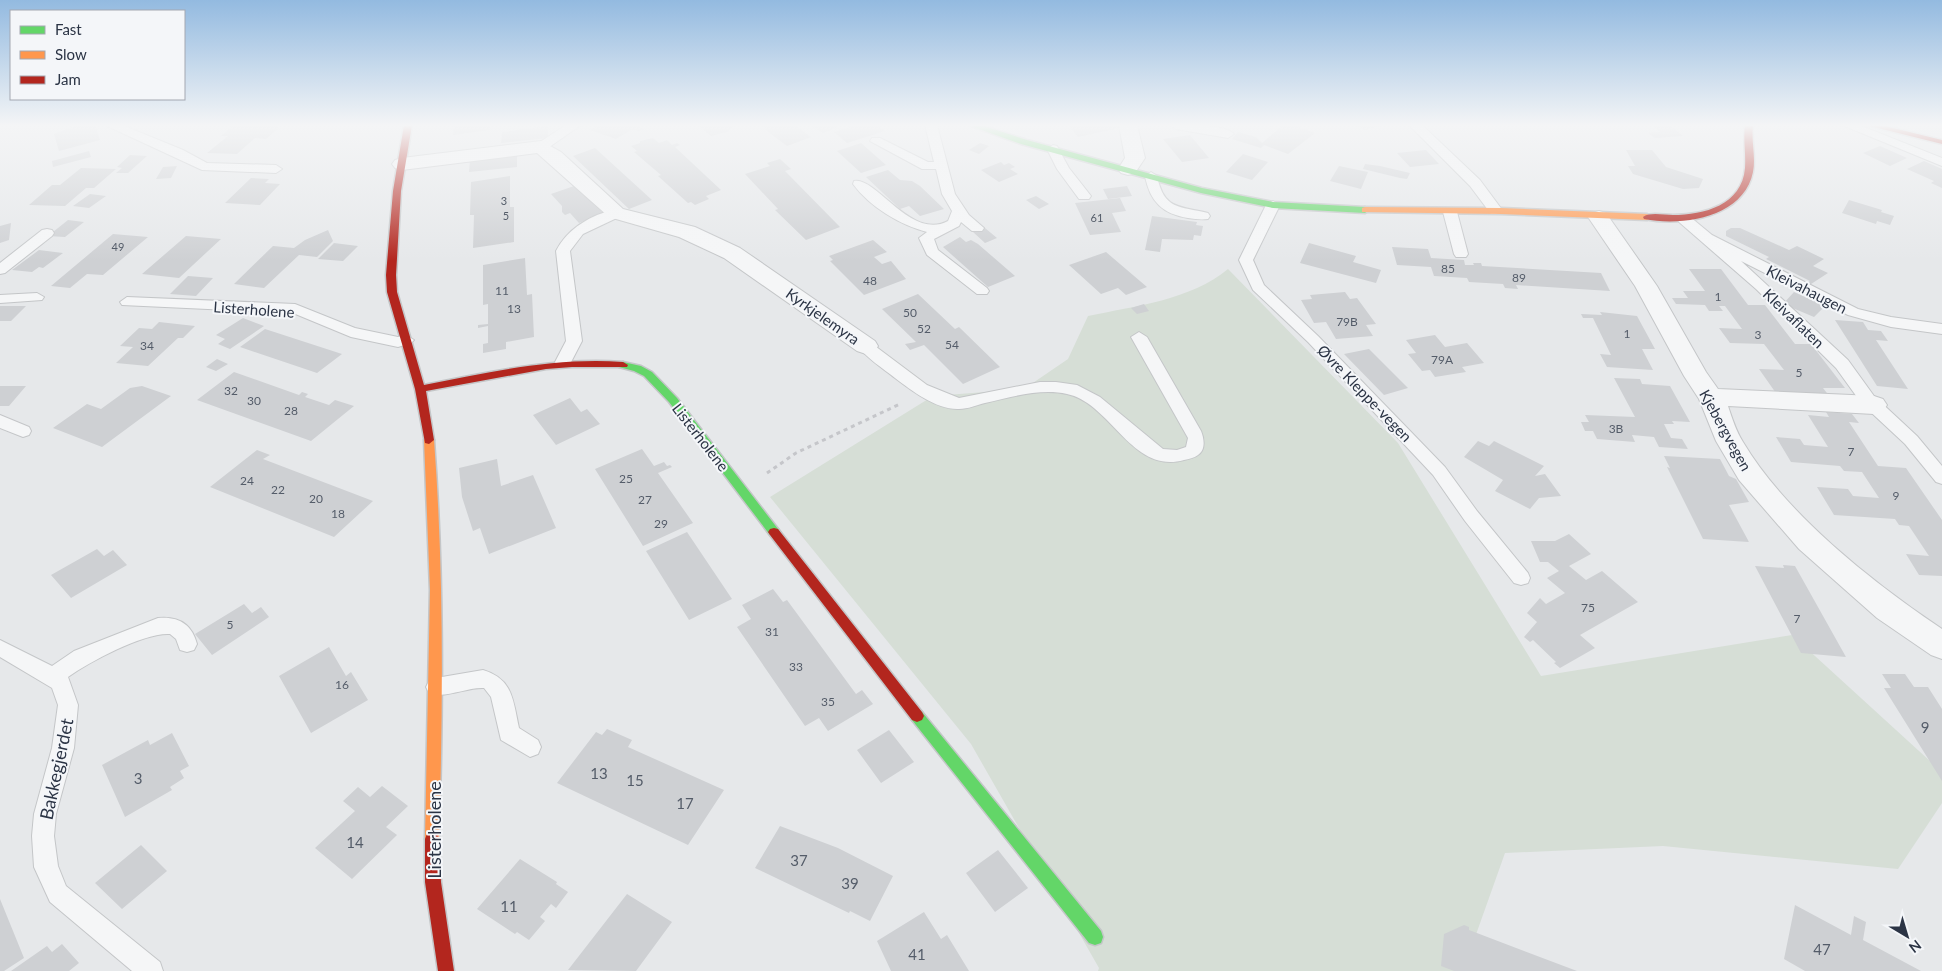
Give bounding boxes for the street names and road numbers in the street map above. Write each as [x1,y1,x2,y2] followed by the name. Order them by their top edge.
[1764,261,1850,317] street label: Kleivahaugen
[783,284,863,348] street label: Kyrkjelemyra
[1760,285,1828,351] street label: Kleivaflaten
[213,297,295,321] street label: Listerholene
[1314,341,1416,445] street label: Øvre Kleppe-vegen
[1696,386,1756,474] street label: Kjebergvegen
[669,399,733,475] street label: Listerholene
[35,716,78,822] street label: Bakkegjerdet
[423,781,445,879] street label: Listerholene

